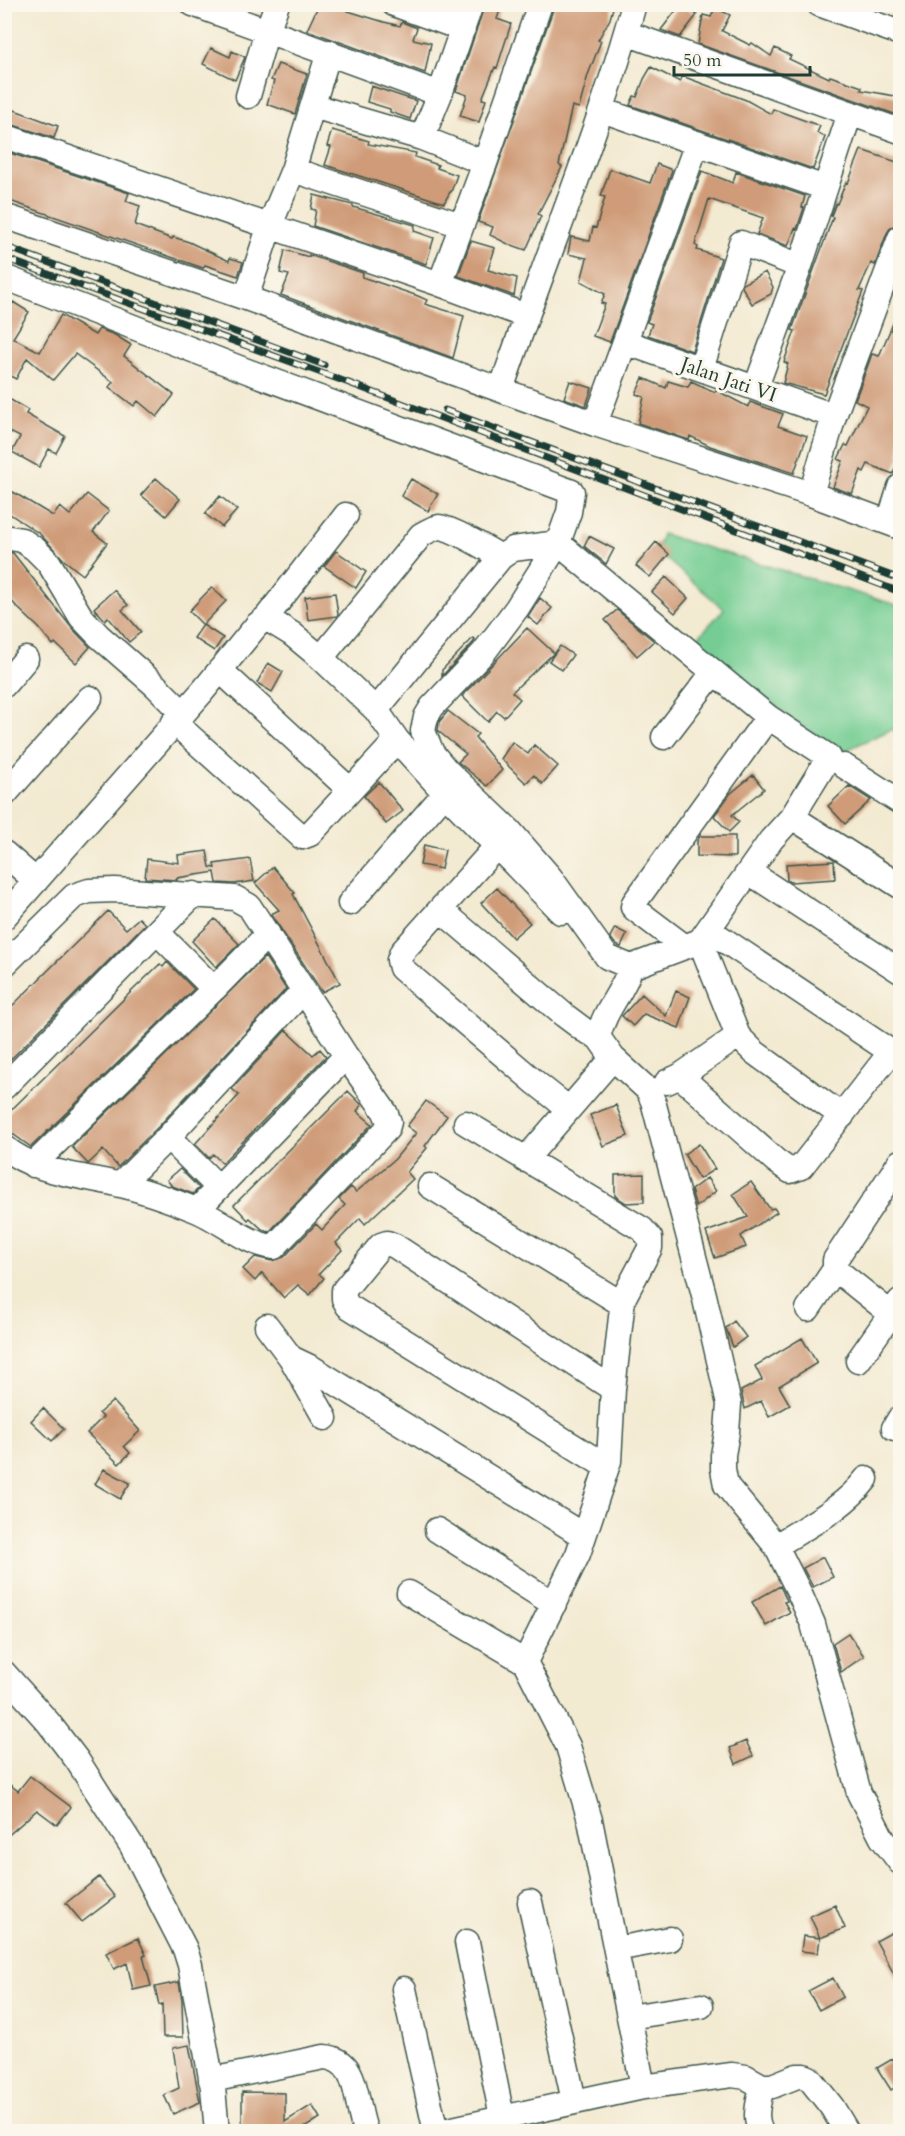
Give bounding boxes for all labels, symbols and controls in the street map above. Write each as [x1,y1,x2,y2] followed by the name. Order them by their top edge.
[674,39,810,77] scale bar
[683,48,722,73] text: 50 m
[674,349,781,409] street label: Jalan Jati VI

